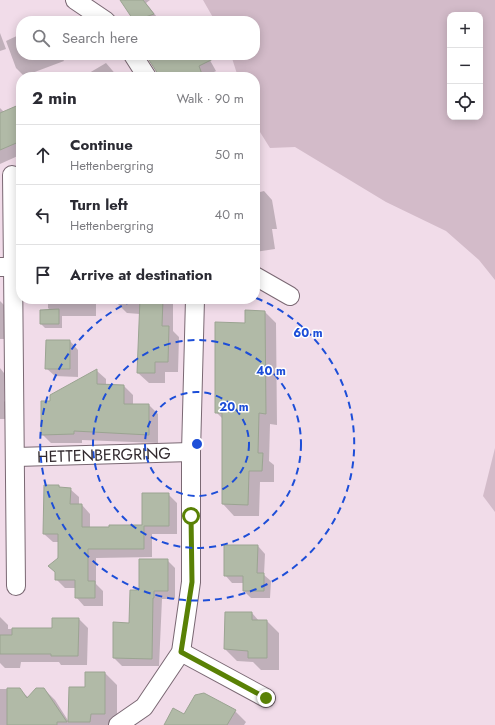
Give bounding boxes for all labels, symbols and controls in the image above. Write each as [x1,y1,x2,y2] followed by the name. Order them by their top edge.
[447,12,483,120] map controls
[447,12,483,48] button: +
[16,16,260,60] search box
[30,27,52,49] icon: search
[62,27,138,49] text: Search here
[447,48,483,84] button: −
[447,84,483,120] button: locate
[32,86,77,110] text: 2 min
[176,89,244,108] text: Walk · 90 m
[70,134,133,156] text: Continue
[32,144,54,166] icon: ahead
[215,145,244,164] text: 50 m
[70,156,154,175] text: Hettenbergring
[70,194,128,216] text: Turn left
[32,204,54,226] icon: left
[215,205,244,224] text: 40 m
[70,216,154,235] text: Hettenbergring
[32,264,54,286] icon: arrive
[70,264,212,286] text: Arrive at destination
[293,324,323,342] text: 60 m
[256,362,286,380] text: 40 m
[219,398,249,416] text: 20 m
[190,437,204,451] centre of rings
[37,442,171,468] street label: HETTENBERGRING
[182,507,200,525] route start
[257,689,275,707] route end

